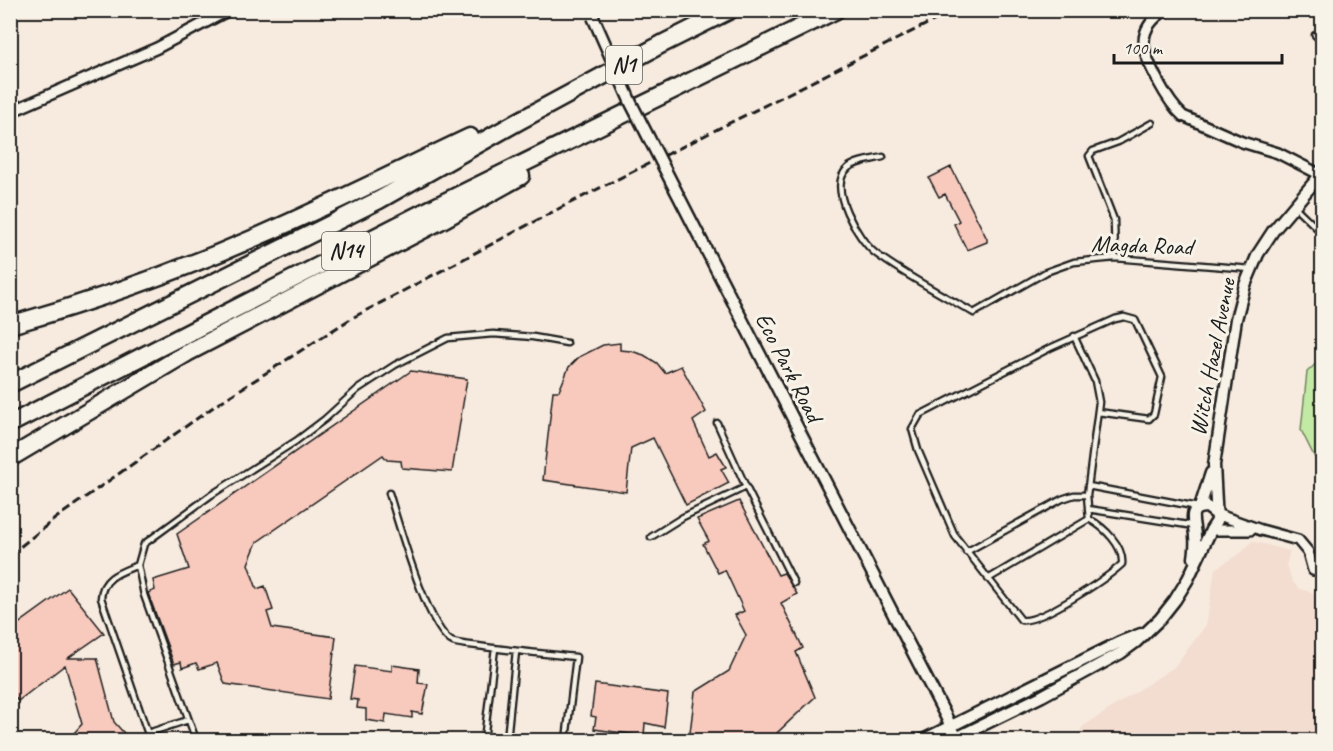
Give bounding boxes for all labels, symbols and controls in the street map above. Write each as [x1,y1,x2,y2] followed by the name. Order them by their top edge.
[1114,27,1282,65] scale bar
[1123,37,1164,59] text: 100 m
[606,46,642,84] road number: N1
[1091,228,1197,262] street label: Magda Road
[322,232,370,270] road number: N14
[1182,274,1242,438] street label: Witch Hazel Avenue
[749,307,831,430] street label: Eco Park Road

